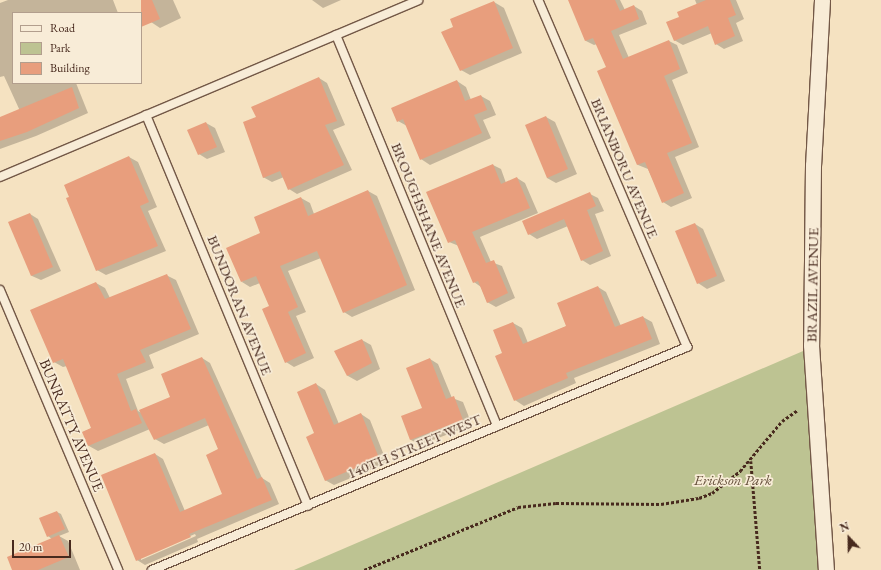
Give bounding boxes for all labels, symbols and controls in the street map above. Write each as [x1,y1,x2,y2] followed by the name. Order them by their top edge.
[12,12,142,84] legend
[50,20,75,36] text: Road
[50,40,70,56] text: Park
[50,60,90,76] text: Building
[587,95,663,241] street label: BRIANBORU AVENUE
[388,140,470,310] street label: BROUGHSHANE AVENUE
[802,228,822,342] street label: BRAZIL AVENUE
[204,232,276,378] street label: BUNDORAN AVENUE
[36,356,108,494] street label: BUNRATTY AVENUE
[344,410,484,482] street label: 140TH STREET WEST
[694,471,772,489] park label: Erickson Park
[829,518,869,558] north arrow
[838,519,851,535] text: N
[14,532,73,558] scale bar
[19,539,42,555] text: 20 m

